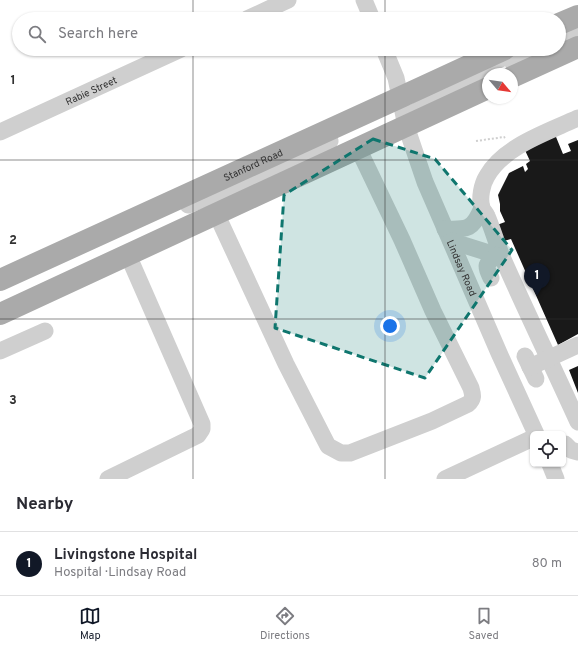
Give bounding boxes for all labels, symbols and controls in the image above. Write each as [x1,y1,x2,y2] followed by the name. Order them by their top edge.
[12,12,566,56] search box
[26,23,48,45] icon: search
[58,25,138,44] text: Search here
[482,68,518,104] north arrow
[10,73,16,89] text: 1
[64,74,120,109] street label: Rabie Street
[222,147,285,185] street label: Stanford Road
[9,233,17,249] text: 2
[443,238,479,299] street label: Lindsay Road
[524,263,550,296] pin: 1
[380,316,400,336] your location
[9,393,17,409] text: 3
[530,431,566,467] map controls
[530,431,566,467] button: locate
[16,494,73,516] text: Nearby
[54,546,197,565] text: Livingstone Hospital
[26,556,32,572] text: 1
[532,556,562,572] text: 80 m
[54,565,186,581] text: Hospital · Lindsay Road
[79,605,101,643] tab: Map
[260,605,310,643] tab: Directions
[468,605,499,643] tab: Saved

